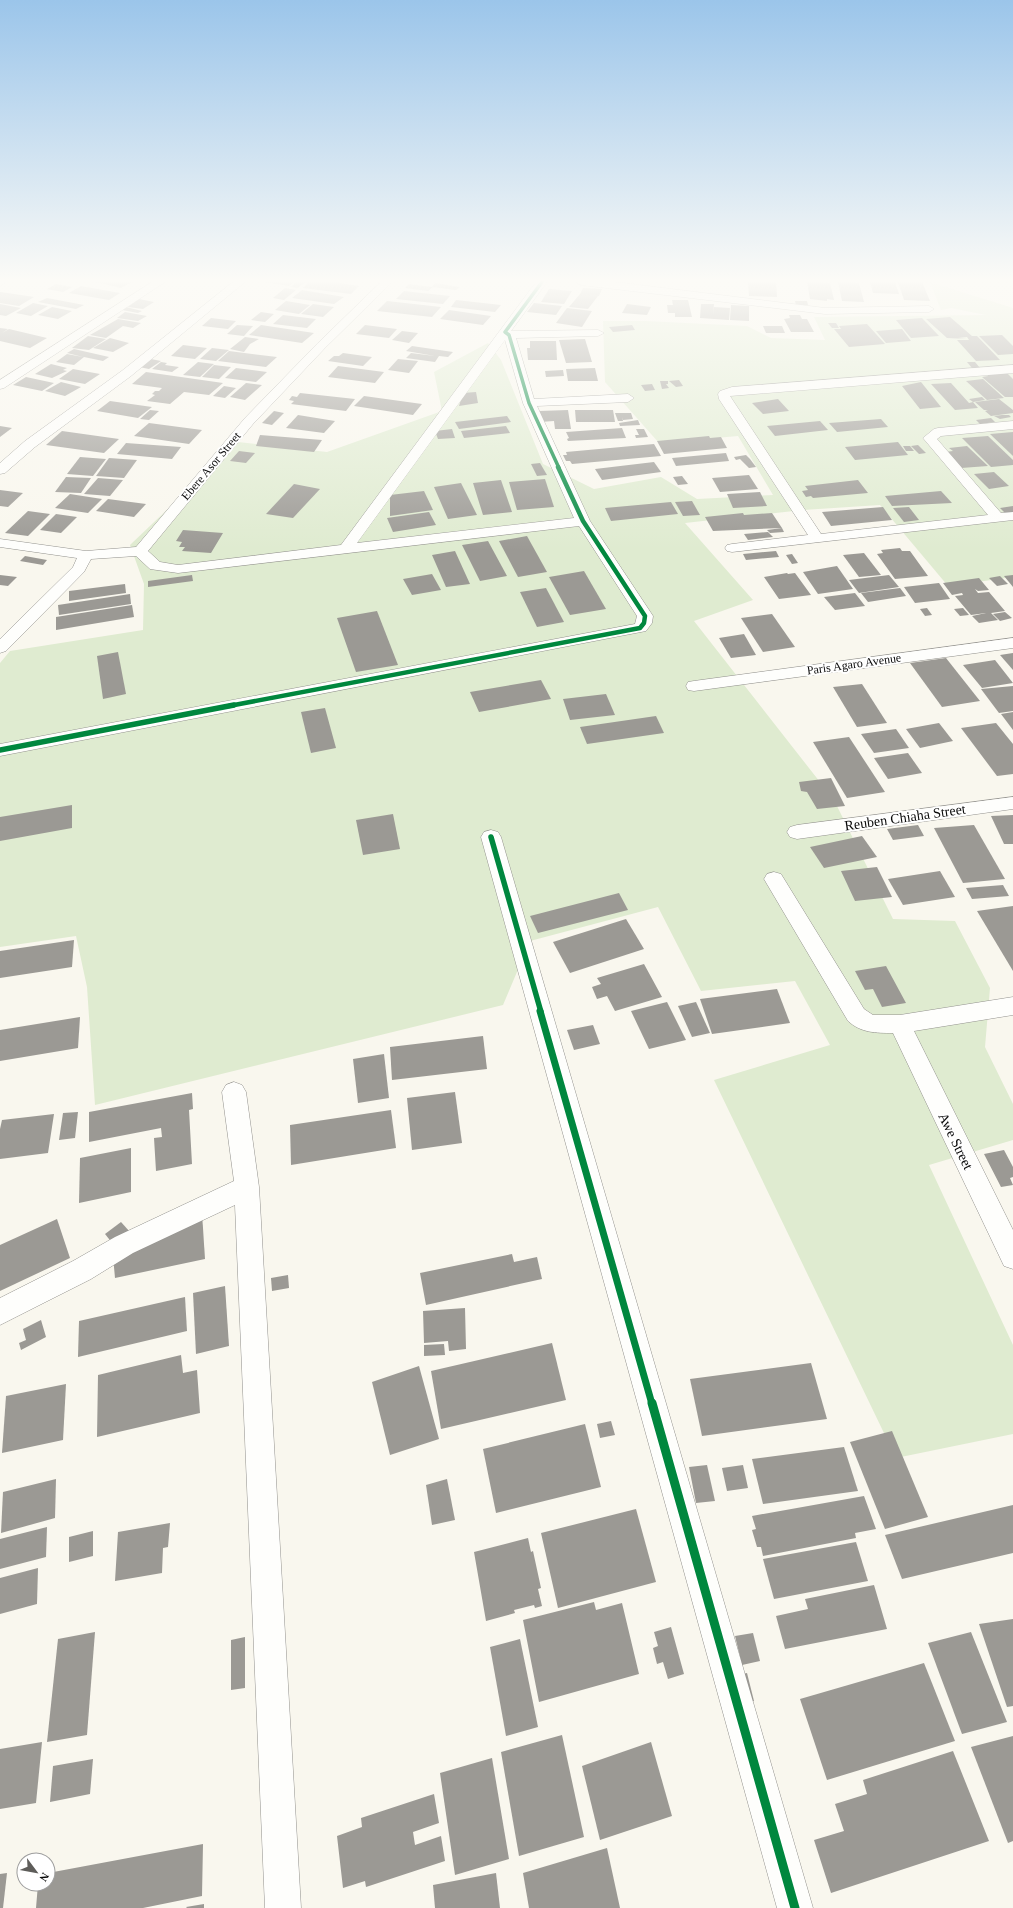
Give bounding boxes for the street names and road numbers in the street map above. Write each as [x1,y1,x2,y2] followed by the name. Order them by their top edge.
[178,429,244,503] street label: Ebere Asor Street
[806,650,902,678] street label: Paris Agaro Avenue
[844,802,967,833] street label: Reuben Chiaha Street
[935,1110,976,1172] street label: Awe Street

